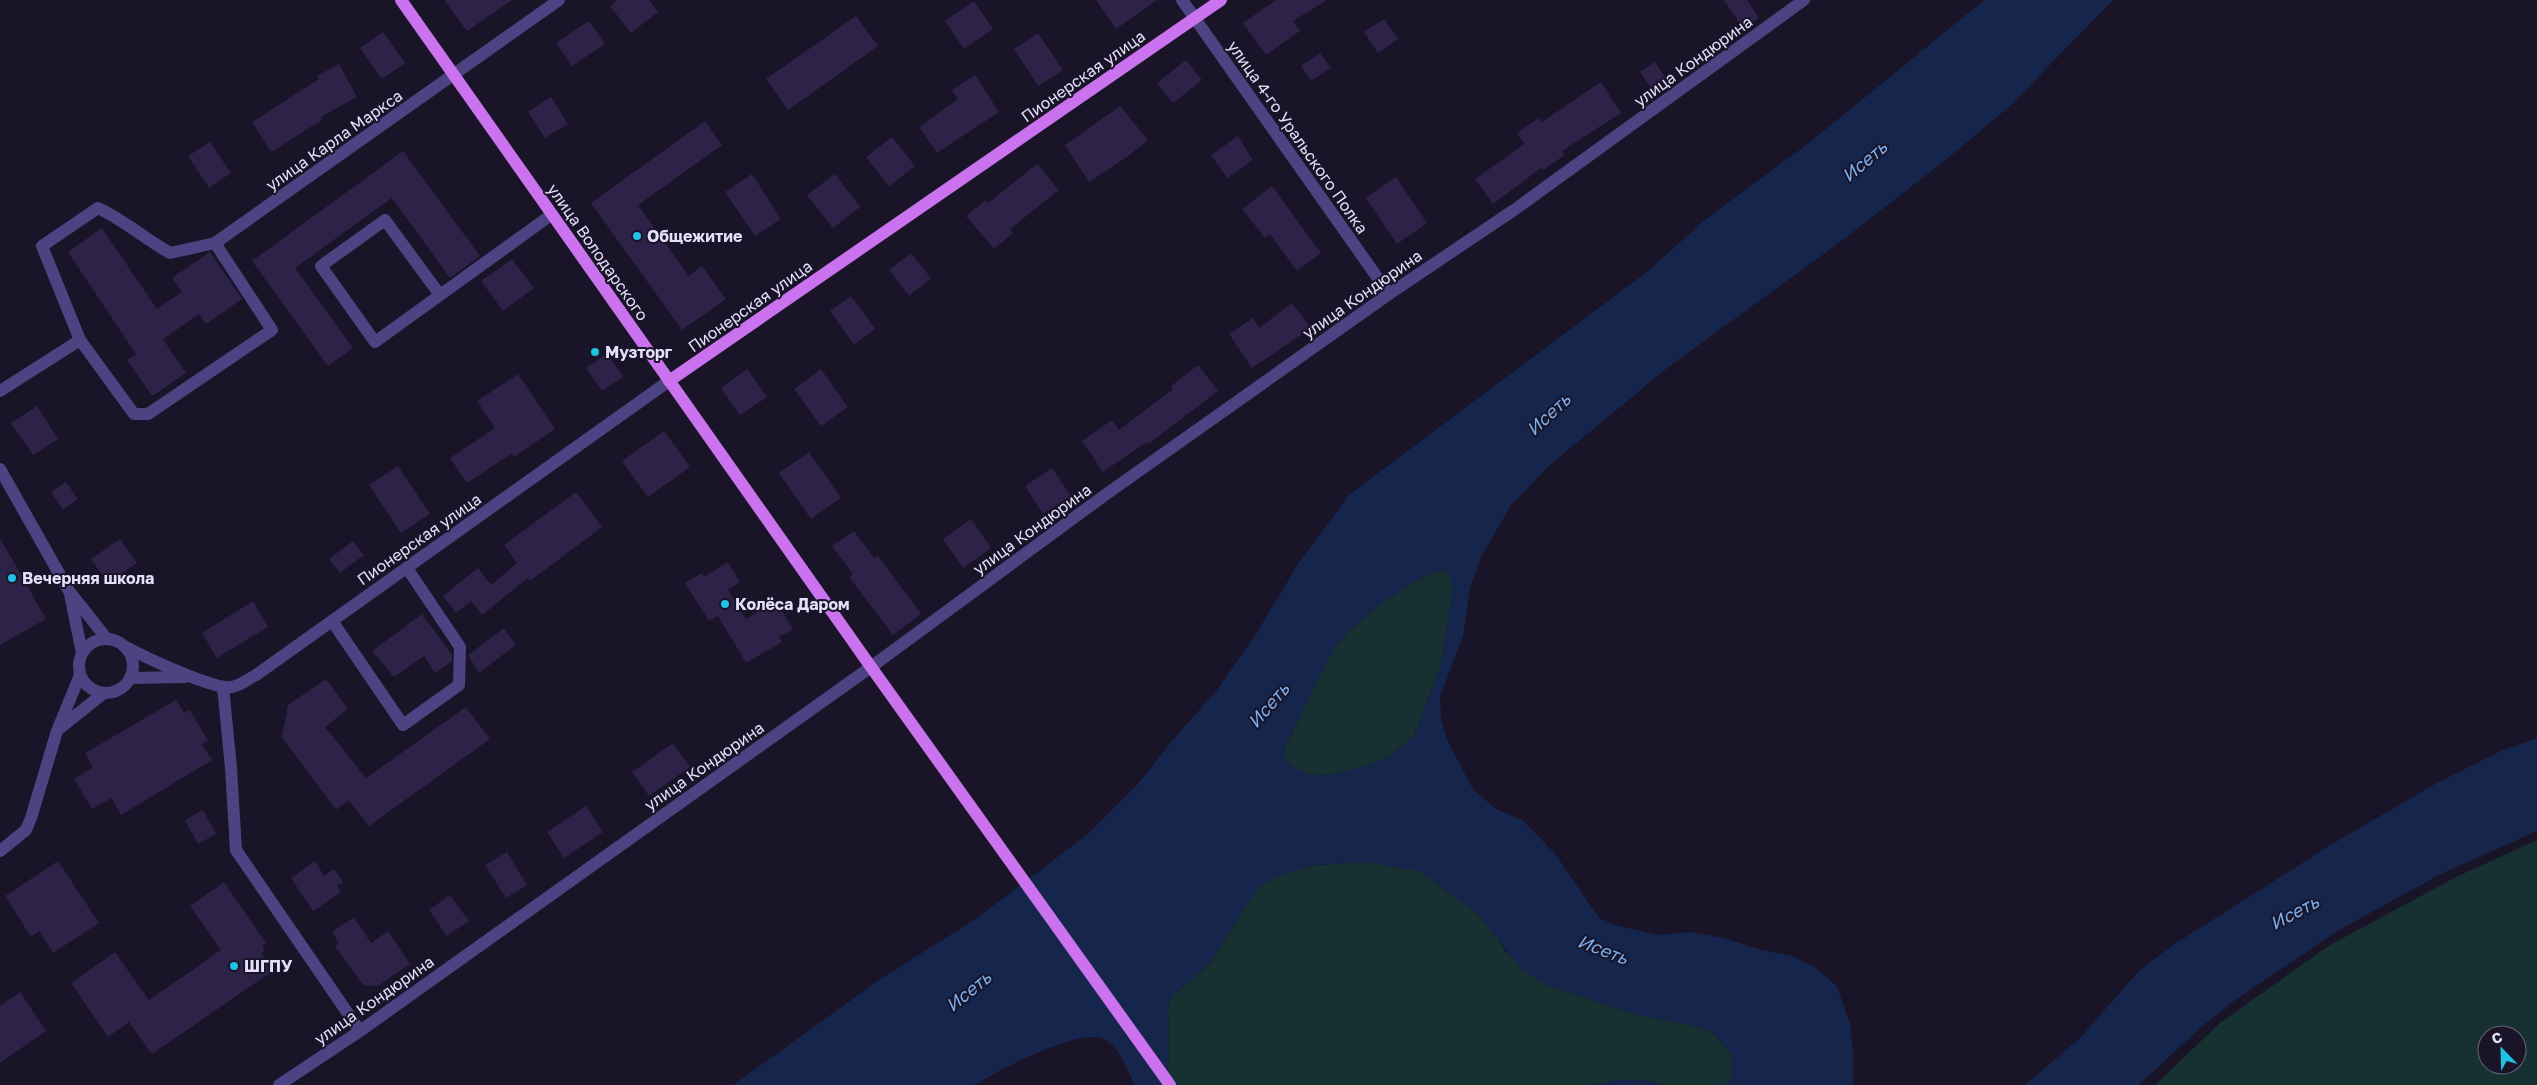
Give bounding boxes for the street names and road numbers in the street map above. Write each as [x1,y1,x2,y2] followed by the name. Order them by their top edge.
[1630,11,1756,111] street label: улица Кондюрина
[1017,26,1149,126] street label: Пионерская улица
[1223,37,1373,237] street label: улица 4-го Уральского Полка
[262,85,406,195] street label: улица Карла Маркса
[543,180,653,324] street label: улица Володарского
[1298,245,1426,343] street label: улица Кондюрина
[684,256,816,356] street label: Пионерская улица
[969,479,1095,579] street label: улица Кондюрина
[353,489,485,589] street label: Пионерская улица
[640,717,768,815] street label: улица Кондюрина
[310,951,438,1049] street label: улица Кондюрина

